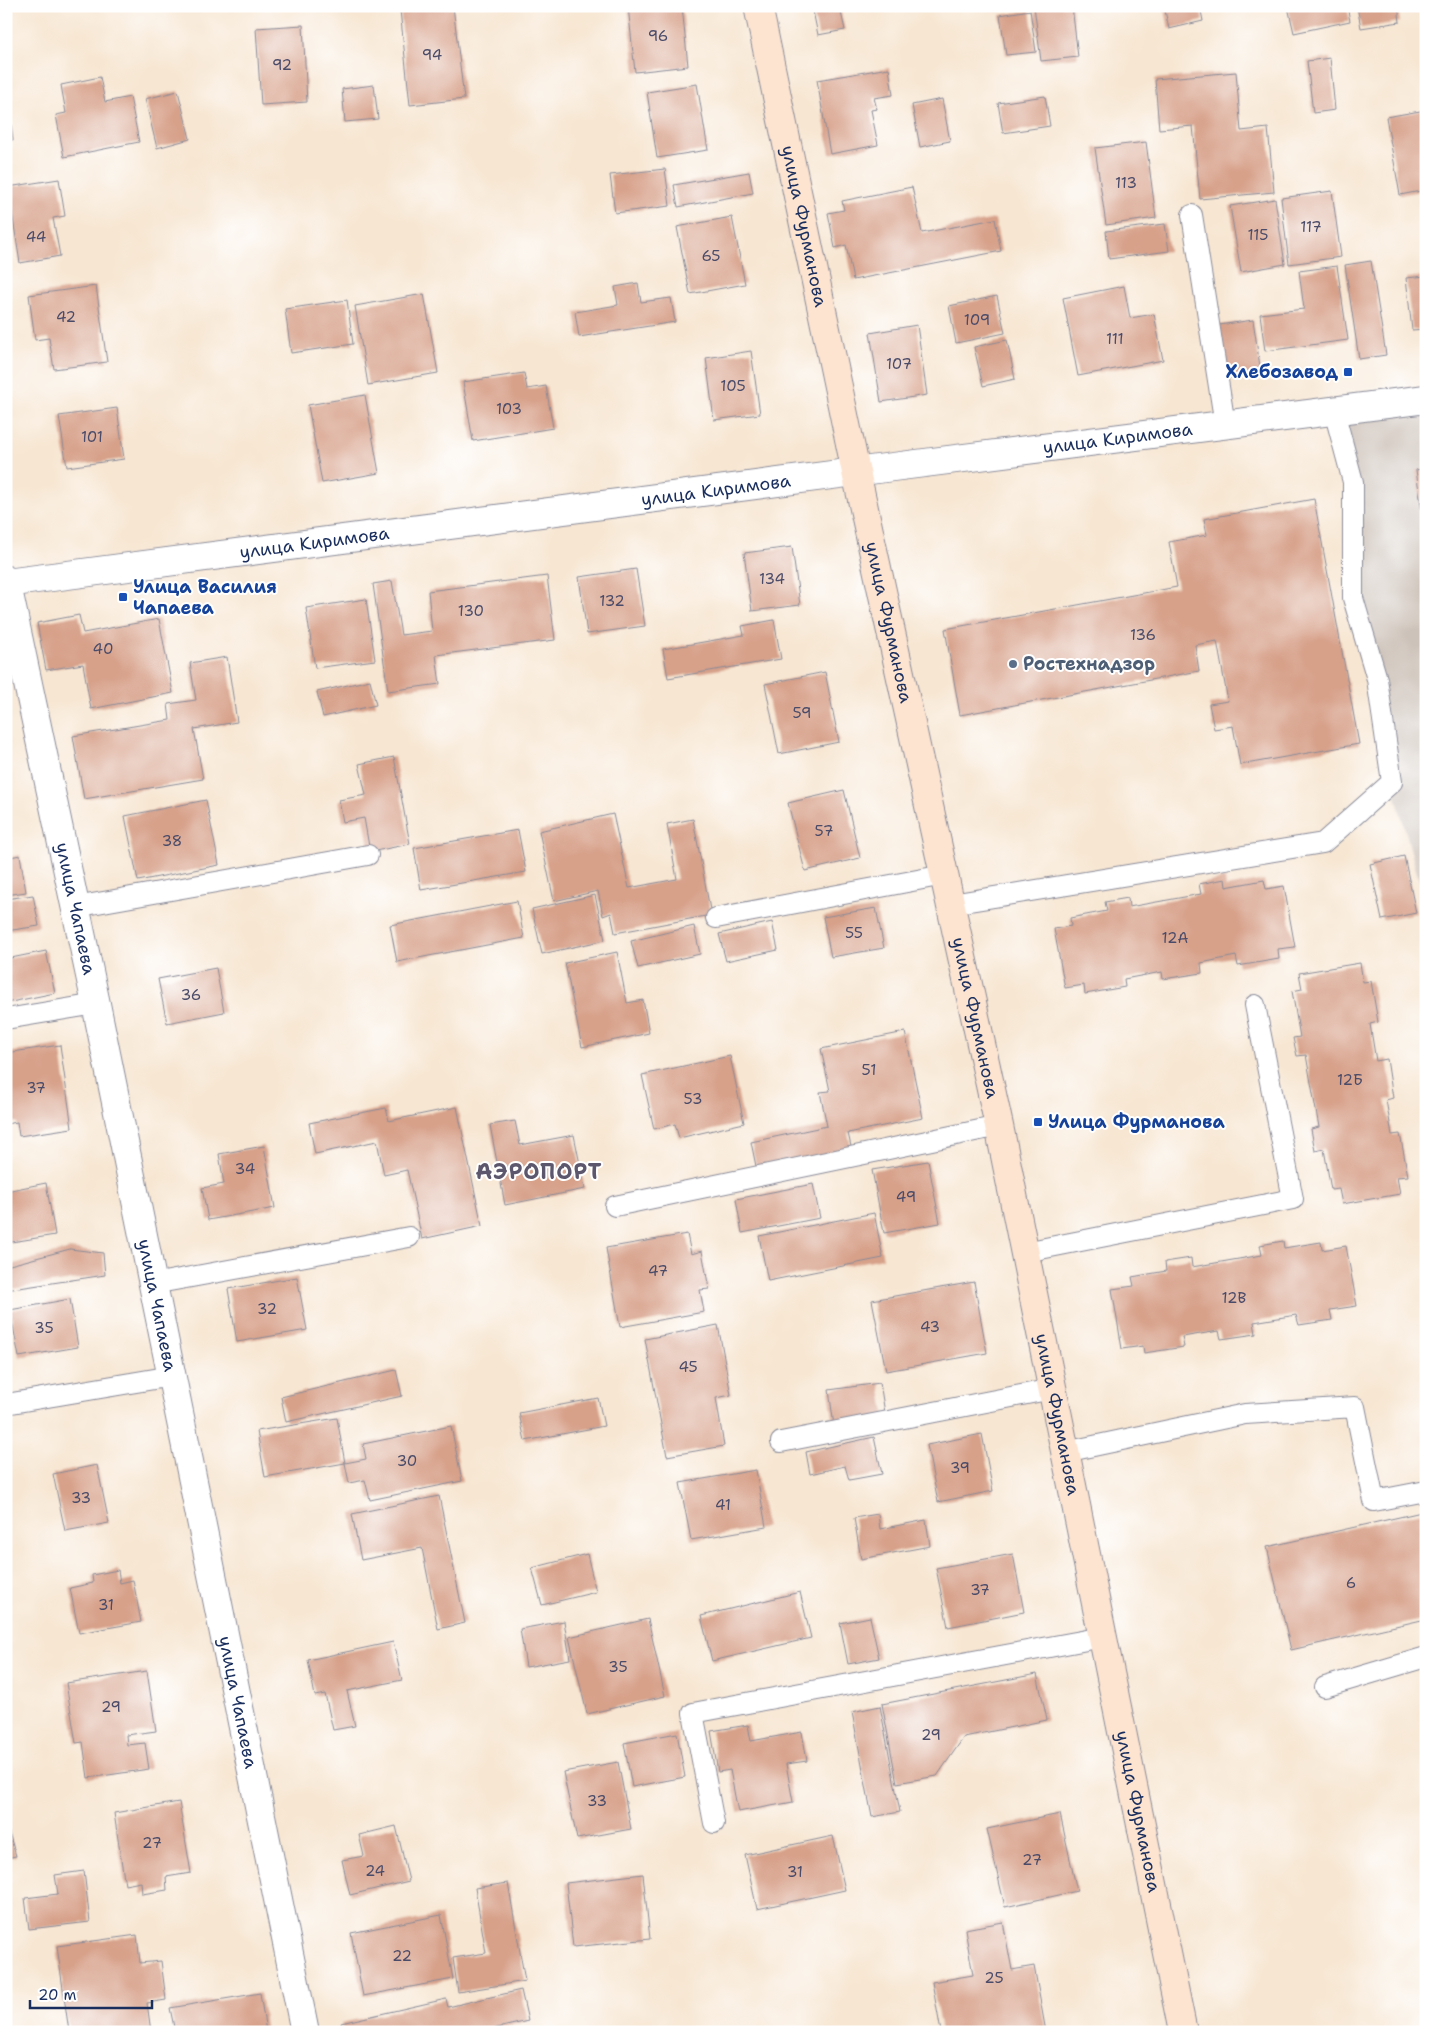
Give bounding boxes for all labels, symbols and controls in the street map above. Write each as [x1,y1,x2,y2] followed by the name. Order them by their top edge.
[648,26,668,46] house number: 96
[422,45,442,65] house number: 94
[272,55,292,75] house number: 92
[776,143,833,309] street label: улица Фурманова
[1115,173,1137,193] house number: 113
[1300,217,1322,237] house number: 117
[1248,225,1268,245] house number: 115
[26,227,46,247] house number: 44
[701,246,721,266] house number: 65
[56,307,76,327] house number: 42
[964,310,990,330] house number: 109
[1106,329,1124,349] house number: 111
[886,354,912,374] house number: 107
[1225,360,1338,384] place label: Хлебозавод
[1342,366,1354,378] marker: Хлебозавод
[720,376,746,396] house number: 105
[496,399,522,419] house number: 103
[1041,417,1194,460] street label: улица Киримова
[81,427,103,447] house number: 101
[640,468,792,512] street label: улица Киримова
[238,521,391,564] street label: улица Киримова
[860,539,918,705] street label: улица Фурманова
[759,569,785,589] house number: 134
[133,575,277,620] place label: Улица Василия Чапаева
[117,591,129,603] marker: Улица Василия Чапаева
[599,591,625,611] house number: 132
[458,601,484,621] house number: 130
[1130,625,1156,645] house number: 136
[93,639,113,659] house number: 40
[1023,652,1155,676] place label: Ростехнадзор
[1007,658,1019,670] marker: Ростехнадзор
[793,703,811,723] house number: 59
[815,821,833,841] house number: 57
[162,831,182,851] house number: 38
[50,840,101,977] street label: улица Чапаева
[845,923,863,943] house number: 55
[1162,928,1189,948] house number: 12А
[946,935,1005,1101] street label: улица Фурманова
[181,985,201,1005] house number: 36
[862,1060,876,1080] house number: 51
[1337,1070,1363,1090] house number: 12Б
[26,1078,46,1098] house number: 37
[684,1089,703,1109] house number: 53
[1048,1110,1225,1134] place label: Улица Фурманова
[1032,1116,1044,1128] marker: Улица Фурманова
[476,1157,602,1186] district label: АЭРОПОРТ
[235,1159,255,1179] house number: 34
[896,1187,916,1207] house number: 49
[132,1237,182,1374] street label: улица Чапаева
[648,1261,668,1281] house number: 47
[1222,1288,1247,1308] house number: 12В
[257,1299,277,1319] house number: 32
[920,1317,940,1337] house number: 43
[34,1318,54,1338] house number: 35
[1029,1331,1086,1497] street label: улица Фурманова
[678,1357,698,1377] house number: 45
[397,1451,417,1471] house number: 30
[950,1458,970,1478] house number: 39
[71,1488,91,1508] house number: 33
[715,1495,731,1515] house number: 41
[1346,1573,1356,1593] house number: 6
[970,1580,990,1600] house number: 37
[98,1595,114,1615] house number: 31
[213,1634,263,1771] street label: улица Чапаева
[608,1657,628,1677] house number: 35
[101,1697,121,1717] house number: 29
[921,1725,941,1745] house number: 29
[1110,1728,1166,1894] street label: улица Фурманова
[587,1791,607,1811] house number: 33
[142,1833,162,1853] house number: 27
[1022,1850,1042,1870] house number: 27
[365,1861,385,1881] house number: 24
[787,1862,803,1882] house number: 31
[392,1946,412,1966] house number: 22
[984,1968,1004,1988] house number: 25
[30,1978,152,2010] scale bar
[38,1985,77,2005] text: 20 m

